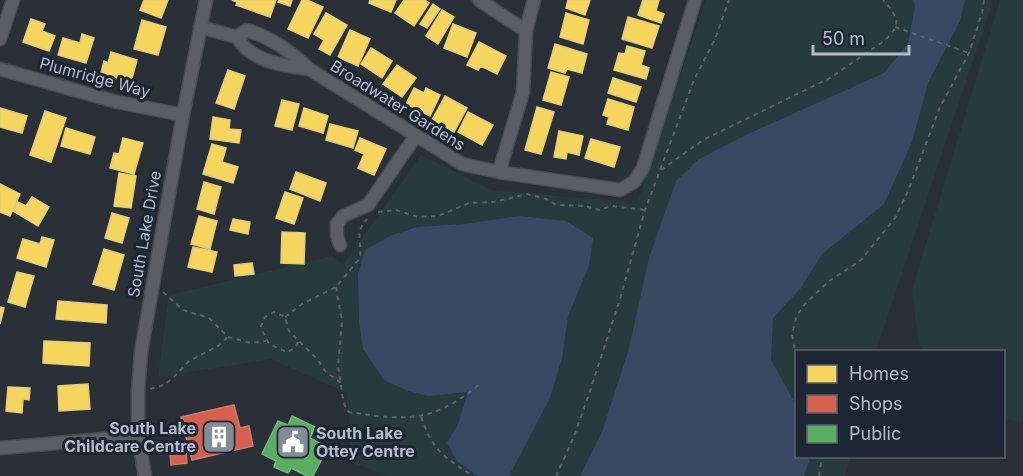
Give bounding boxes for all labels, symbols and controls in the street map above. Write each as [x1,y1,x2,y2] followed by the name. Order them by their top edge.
[813,18,909,56] scale bar
[822,28,865,49] text: 50 m
[37,53,153,101] street label: Plumridge Way
[327,55,469,155] street label: Broadwater Gardens
[123,169,165,299] street label: South Lake Drive
[795,350,1005,458] legend
[849,363,909,384] text: Homes
[849,393,903,414] text: Shops
[64,418,196,456] place label: South Lake Childcare Centre
[201,419,237,455] building icon: South Lake Childcare Centre
[316,423,415,461] place label: South Lake Ottey Centre
[849,423,901,444] text: Public
[275,424,311,460] public building icon: South Lake Ottey Centre

